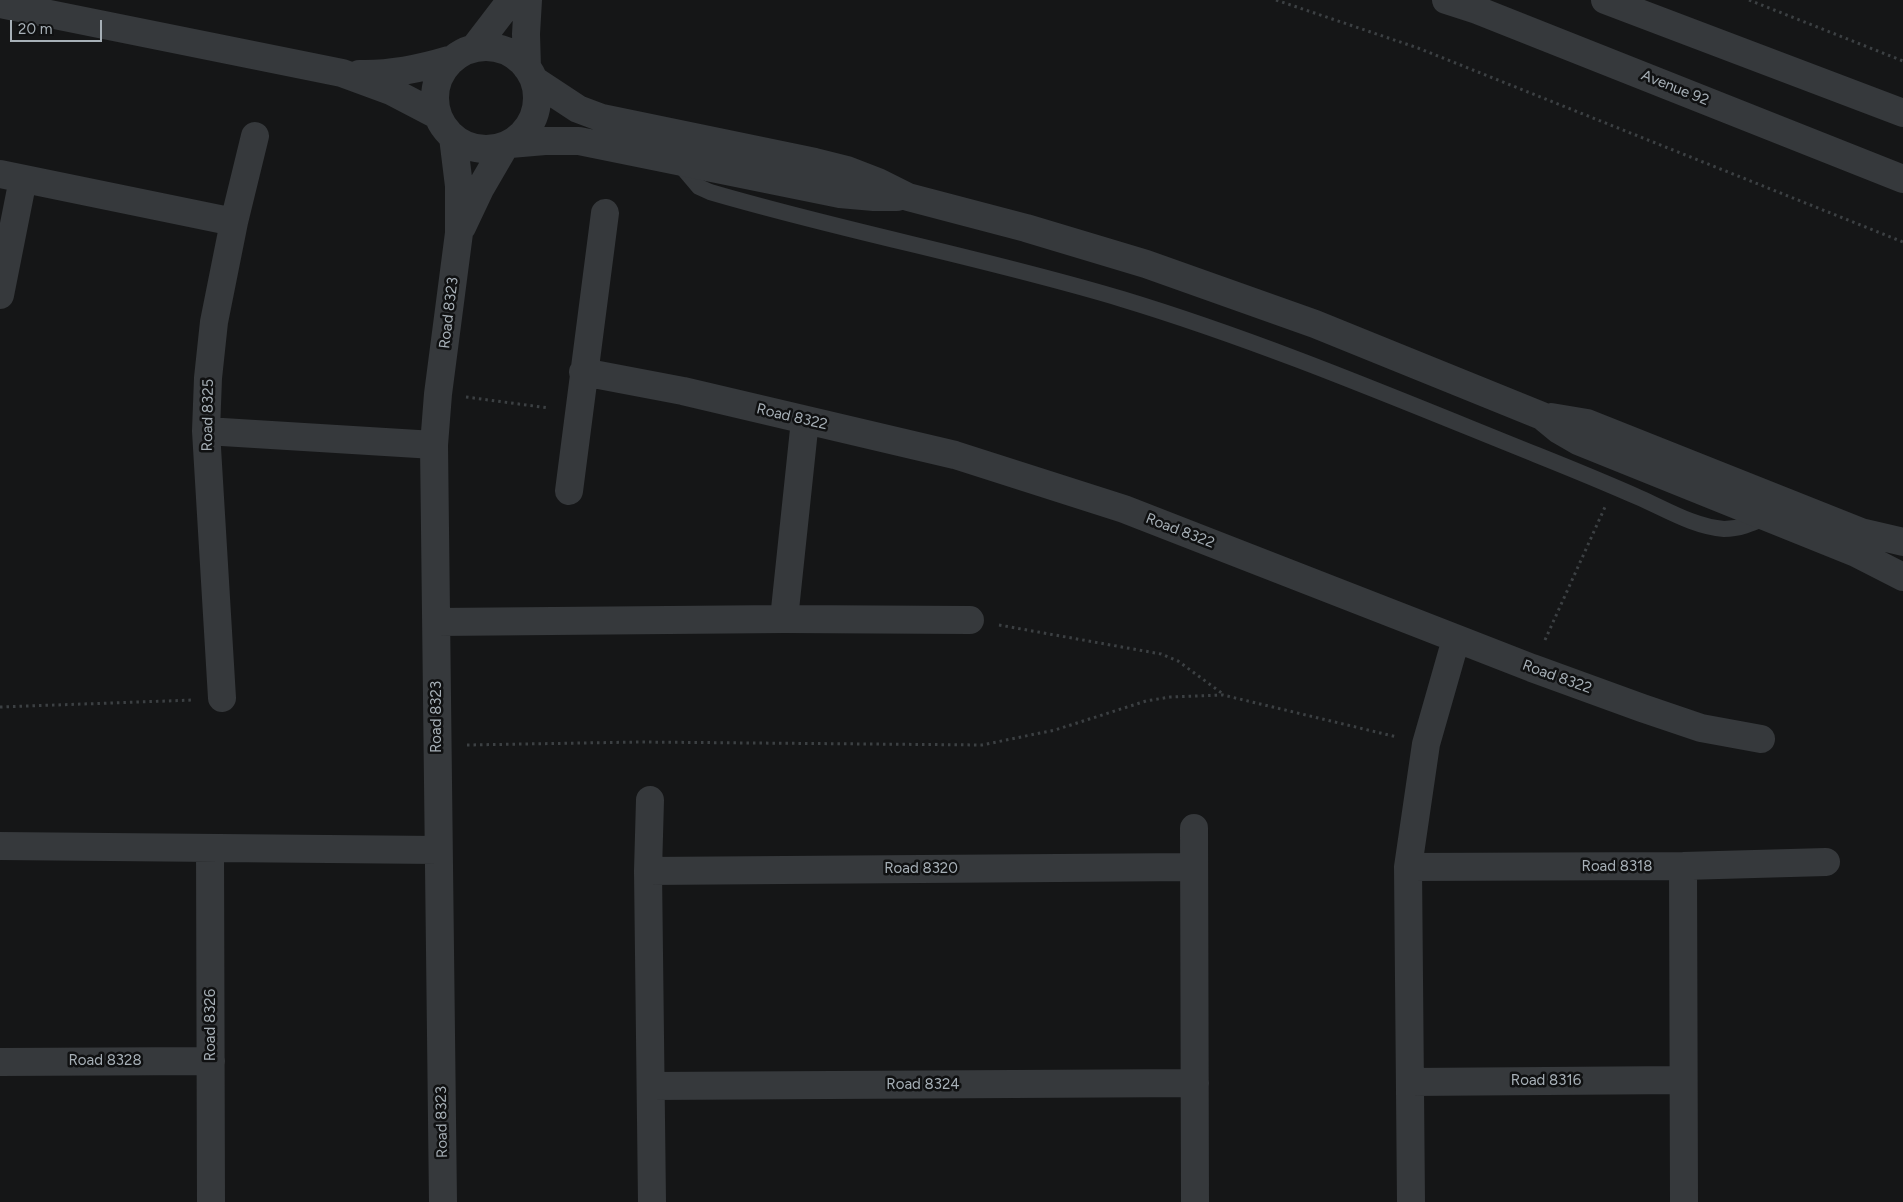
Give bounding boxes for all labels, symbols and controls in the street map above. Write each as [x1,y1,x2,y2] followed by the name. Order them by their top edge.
[12,10,105,42] scale bar
[18,20,52,38] text: 20 m
[1639,66,1711,110] street label: Avenue 92
[436,276,462,350] street label: Road 8323
[198,379,218,451] street label: Road 8325
[755,400,829,434] street label: Road 8322
[1143,510,1217,552] street label: Road 8322
[1520,656,1594,698] street label: Road 8322
[428,681,446,753] street label: Road 8323
[1581,858,1653,876] street label: Road 8318
[884,860,958,878] street label: Road 8320
[202,989,220,1061] street label: Road 8326
[68,1052,142,1070] street label: Road 8328
[1511,1072,1581,1090] street label: Road 8316
[886,1076,960,1094] street label: Road 8324
[432,1086,452,1158] street label: Road 8323

